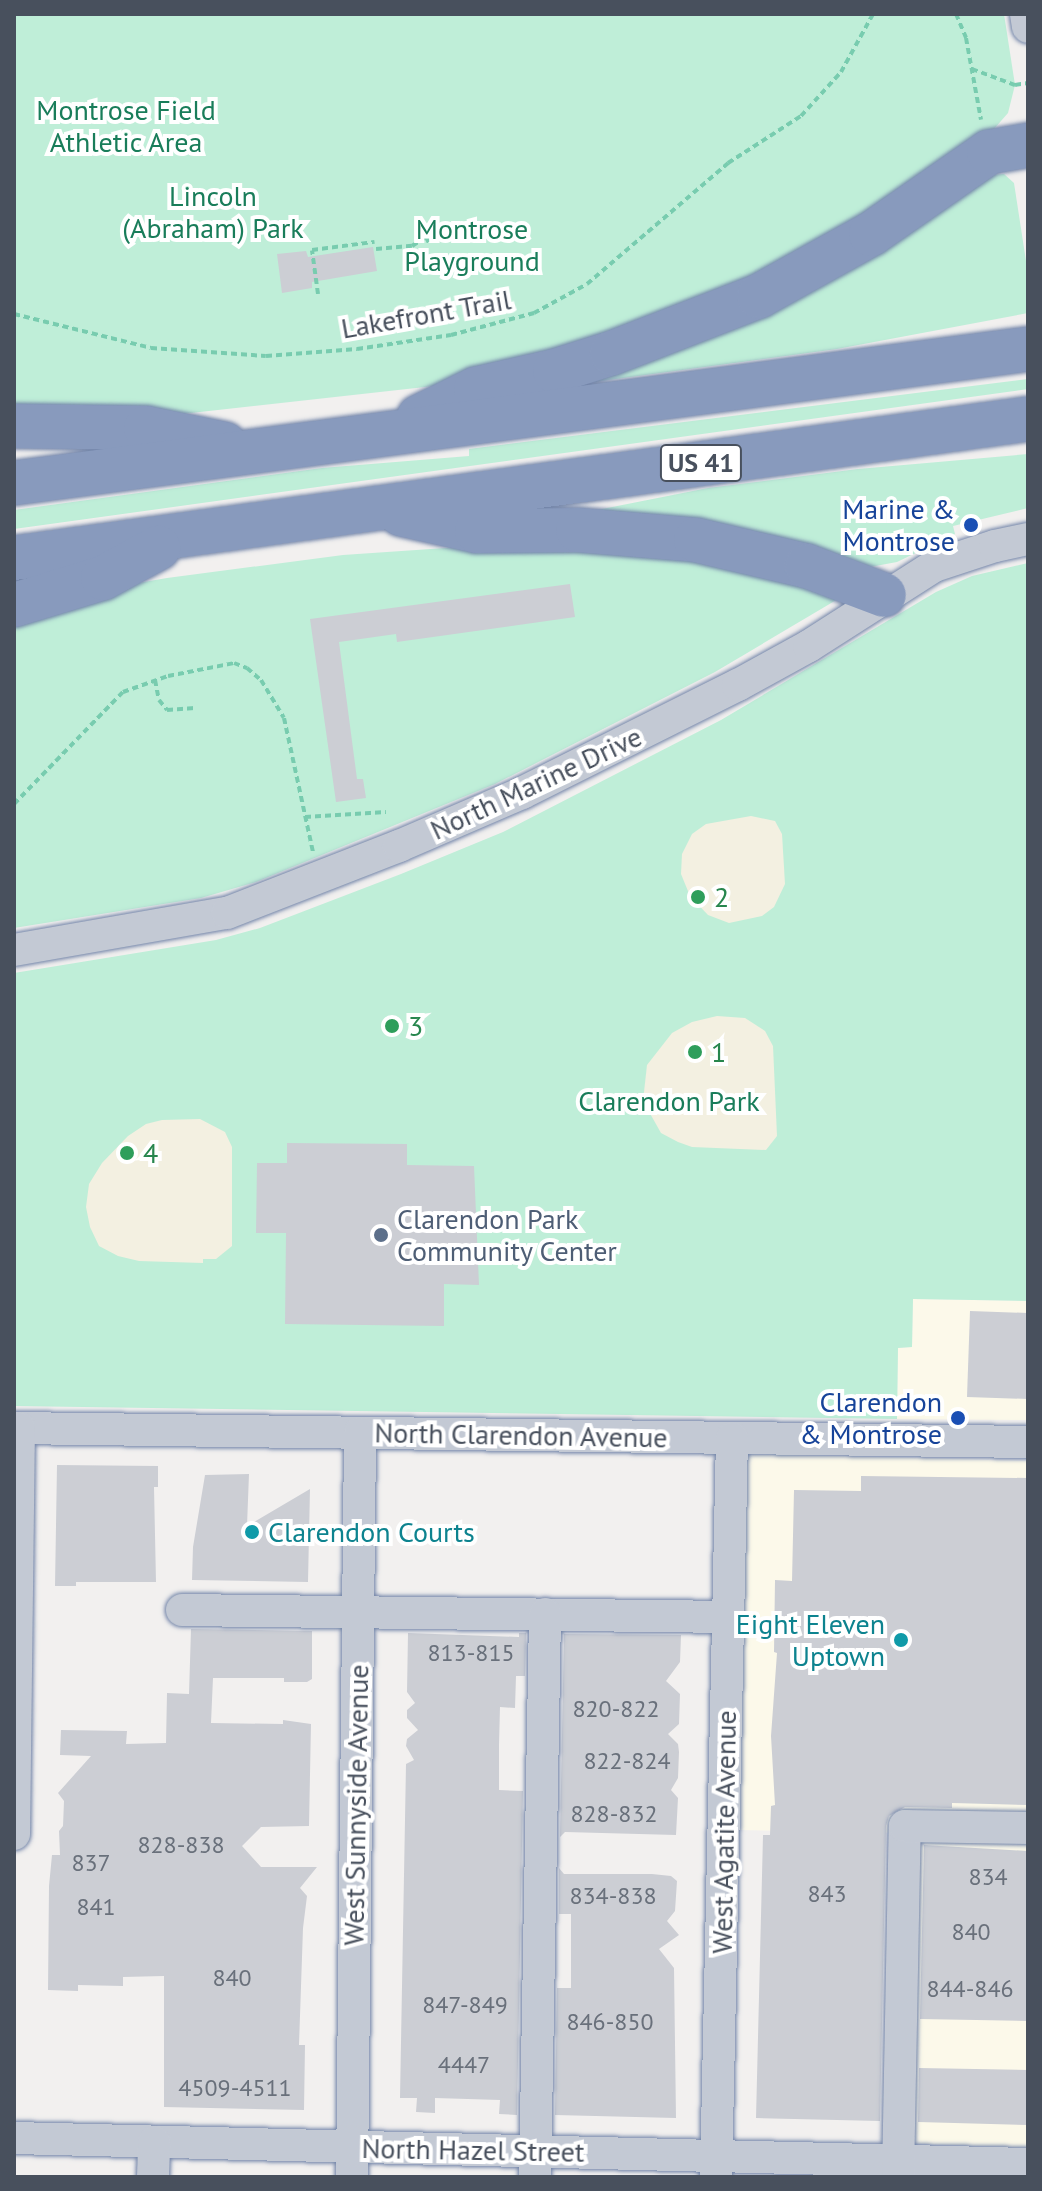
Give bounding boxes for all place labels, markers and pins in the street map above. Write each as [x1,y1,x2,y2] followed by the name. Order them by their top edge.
[842,492,955,558] place label: Marine & Montrose
[962,516,980,534] marker: Marine & Montrose
[714,880,729,914] place label: 2
[689,888,707,906] marker: 2
[408,1009,423,1043] place label: 3
[383,1017,401,1035] marker: 3
[711,1035,726,1069] place label: 1
[686,1043,704,1061] marker: 1
[143,1136,158,1170] place label: 4
[118,1144,136,1162] marker: 4
[397,1202,618,1268] place label: Clarendon Park Community Center
[372,1226,390,1244] marker: Clarendon Park Community Center
[799,1385,942,1451] place label: Clarendon & Montrose
[949,1409,967,1427] marker: Clarendon & Montrose
[268,1515,475,1549] place label: Clarendon Courts
[243,1523,261,1541] marker: Clarendon Courts
[736,1607,885,1673] place label: Eight Eleven Uptown
[892,1631,910,1649] marker: Eight Eleven Uptown

